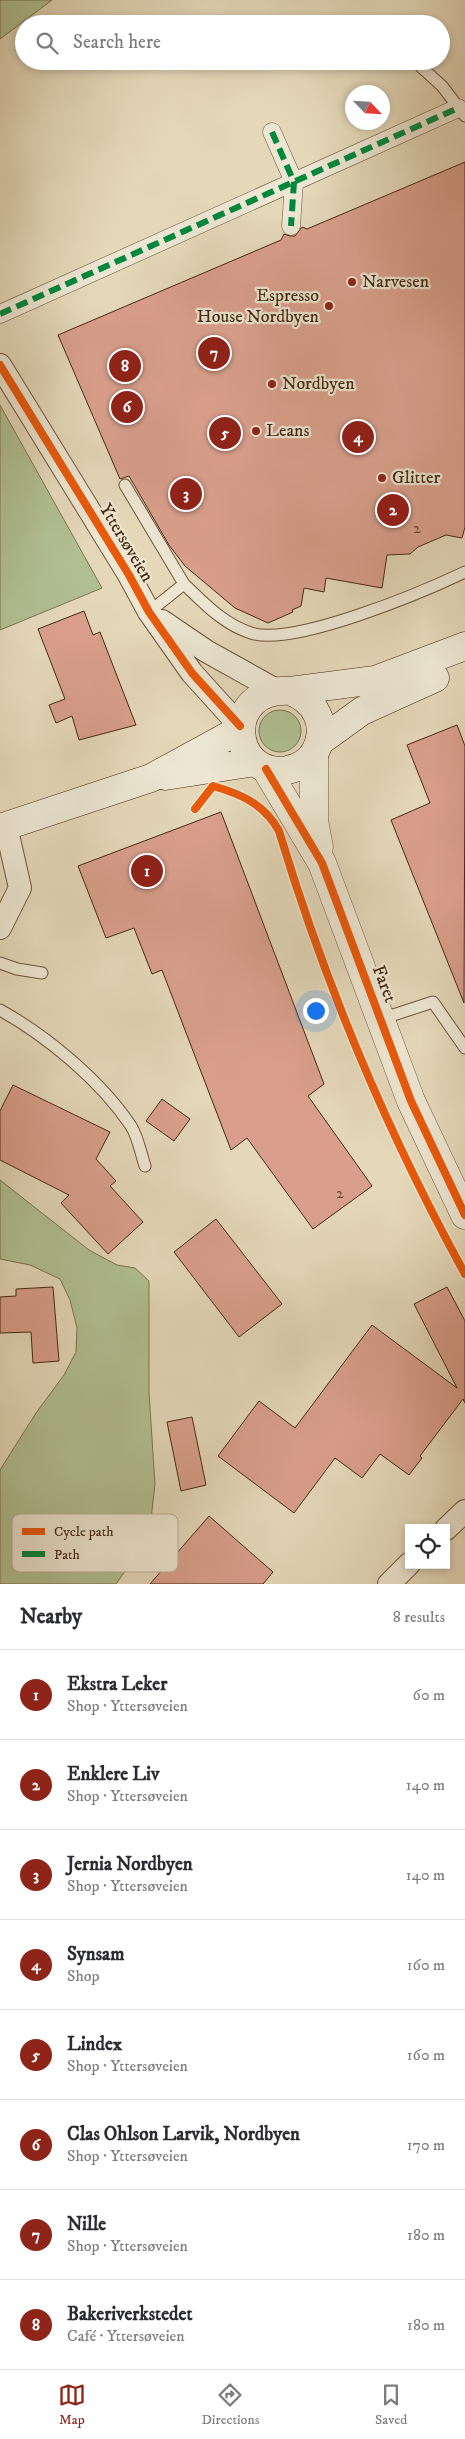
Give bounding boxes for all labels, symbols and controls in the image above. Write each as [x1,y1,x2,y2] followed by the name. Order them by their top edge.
[15,15,450,70] search box
[33,29,61,57] icon: search
[73,31,161,54] text: Search here
[345,85,390,130] north arrow
[362,271,430,293] place label: Narvesen
[346,276,358,288] marker: Narvesen
[197,285,320,328] place label: Espresso House Nordbyen
[323,300,335,312] marker: Espresso House Nordbyen
[198,334,230,372] pin: 7
[109,347,141,385] pin: 8
[282,373,355,395] place label: Nordbyen
[266,378,278,390] marker: Nordbyen
[111,388,143,426] pin: 6
[209,414,241,452] pin: 5
[342,418,374,456] pin: 4
[266,420,310,442] place label: Leans
[250,425,262,437] marker: Leans
[392,467,441,489] place label: Glitter
[376,472,388,484] marker: Glitter
[170,475,202,513] pin: 3
[377,491,409,529] pin: 2
[94,500,158,587] street label: Yttersøveien
[413,519,421,538] house number: 2
[131,852,163,890] pin: 1
[367,962,401,1006] street label: Faret
[303,998,329,1024] your location
[336,1184,344,1203] house number: 2
[12,1514,178,1572] legend
[54,1523,114,1541] text: Cycle path
[405,1524,450,1569] map controls
[405,1524,450,1569] button: locate
[54,1546,81,1564] text: Path
[20,1604,82,1630] text: Nearby
[393,1607,445,1627] text: 8 results
[67,1673,167,1696] text: Ekstra Leker
[33,1685,39,1705] text: 1
[413,1685,445,1705] text: 60 m
[67,1696,188,1716] text: Shop · Yttersøveien
[67,1763,159,1786] text: Enklere Liv
[32,1775,40,1795] text: 2
[406,1775,445,1795] text: 140 m
[67,1786,188,1806] text: Shop · Yttersøveien
[67,1853,193,1876] text: Jernia Nordbyen
[33,1865,39,1885] text: 3
[406,1865,445,1885] text: 140 m
[67,1876,188,1896] text: Shop · Yttersøveien
[67,1943,124,1966] text: Synsam
[31,1955,41,1975] text: 4
[407,1955,445,1975] text: 160 m
[67,1966,100,1986] text: Shop
[67,2033,122,2056] text: Lindex
[32,2045,40,2065] text: 5
[407,2045,445,2065] text: 160 m
[67,2056,188,2076] text: Shop · Yttersøveien
[67,2123,300,2146] text: Clas Ohlson Larvik, Nordbyen
[32,2135,40,2155] text: 6
[407,2135,445,2155] text: 170 m
[67,2146,188,2166] text: Shop · Yttersøveien
[67,2213,106,2236] text: Nille
[32,2225,40,2245] text: 7
[407,2225,445,2245] text: 180 m
[67,2236,188,2256] text: Shop · Yttersøveien
[67,2303,193,2326] text: Bakeriverkstedet
[32,2315,40,2335] text: 8
[407,2315,445,2335] text: 180 m
[67,2326,185,2346] text: Café · Yttersøveien
[58,2381,86,2429] tab: Map
[201,2381,259,2429] tab: Directions
[375,2381,407,2429] tab: Saved

